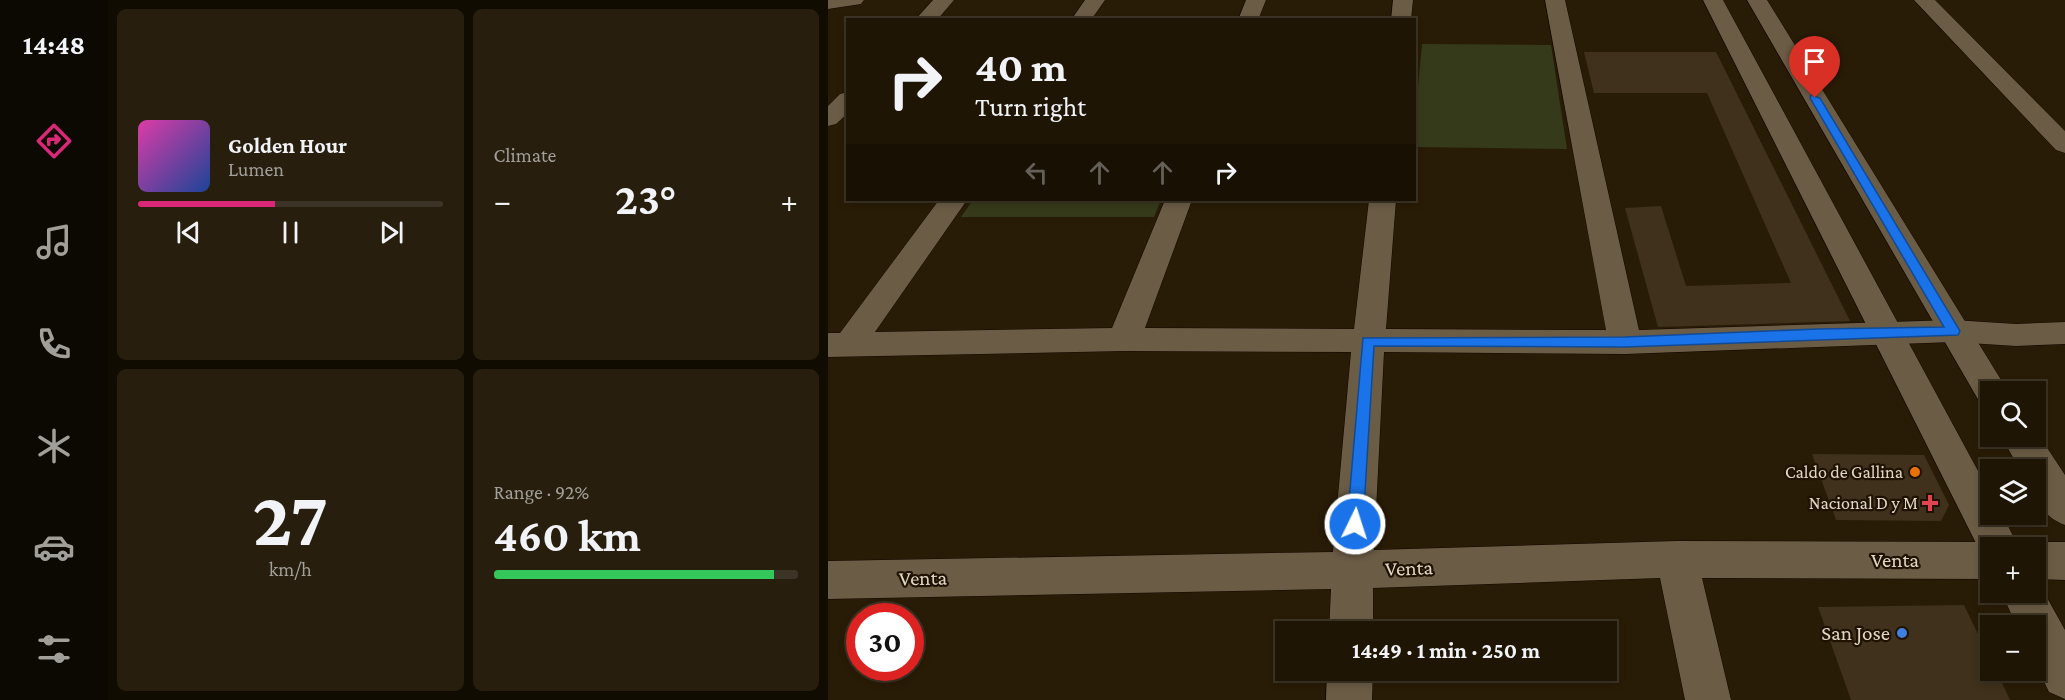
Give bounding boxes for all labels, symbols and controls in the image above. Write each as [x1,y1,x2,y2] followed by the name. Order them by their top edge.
[23,30,85,60] text: 14:48
[1789,36,1840,98] pin
[876,42,954,120] icon: right
[975,43,1067,90] text: 40 m
[1798,45,1831,78] icon: arrive
[975,92,1086,122] text: Turn right
[33,120,75,162] icon: directions
[228,133,347,158] text: Golden Hour
[494,144,556,166] text: Climate
[1020,156,1053,189] icon: left
[1083,156,1116,189] icon: ahead
[1146,156,1179,189] icon: ahead
[1209,156,1242,189] icon: right
[228,158,284,180] text: Lumen
[615,174,677,224] text: 23°
[494,182,511,219] text: −
[781,182,798,219] text: +
[172,216,205,249] icon: previous
[274,216,307,249] icon: pause
[375,216,408,249] icon: next
[33,221,75,263] icon: music
[33,323,75,365] icon: phone
[1980,381,2046,681] map controls
[1980,381,2046,447] button: search
[33,425,75,467] icon: climate
[1980,459,2046,525] button: layers
[1785,462,1903,482] place label: Caldo de Gallina
[1908,465,1922,479] marker: Caldo de Gallina
[252,475,328,562] text: 27
[494,481,589,503] text: Range · 92%
[1323,492,1387,556] position arrow
[1809,493,1918,513] place label: Nacional D y M
[1923,496,1937,510] marker: Nacional D y M
[494,511,641,561] text: 460 km
[33,526,75,568] icon: car
[1980,537,2046,603] button: +
[1871,548,1919,572] street label: Venta
[1385,555,1434,581] street label: Venta
[269,558,312,580] text: km/h
[899,566,948,590] street label: Venta
[846,603,924,681] speed limit sign: 30
[1980,615,2046,681] button: −
[1821,621,1890,645] place label: San Jose
[1895,626,1909,640] marker: San Jose
[33,628,75,670] icon: filters
[1352,638,1540,663] text: 14:49 · 1 min · 250 m

